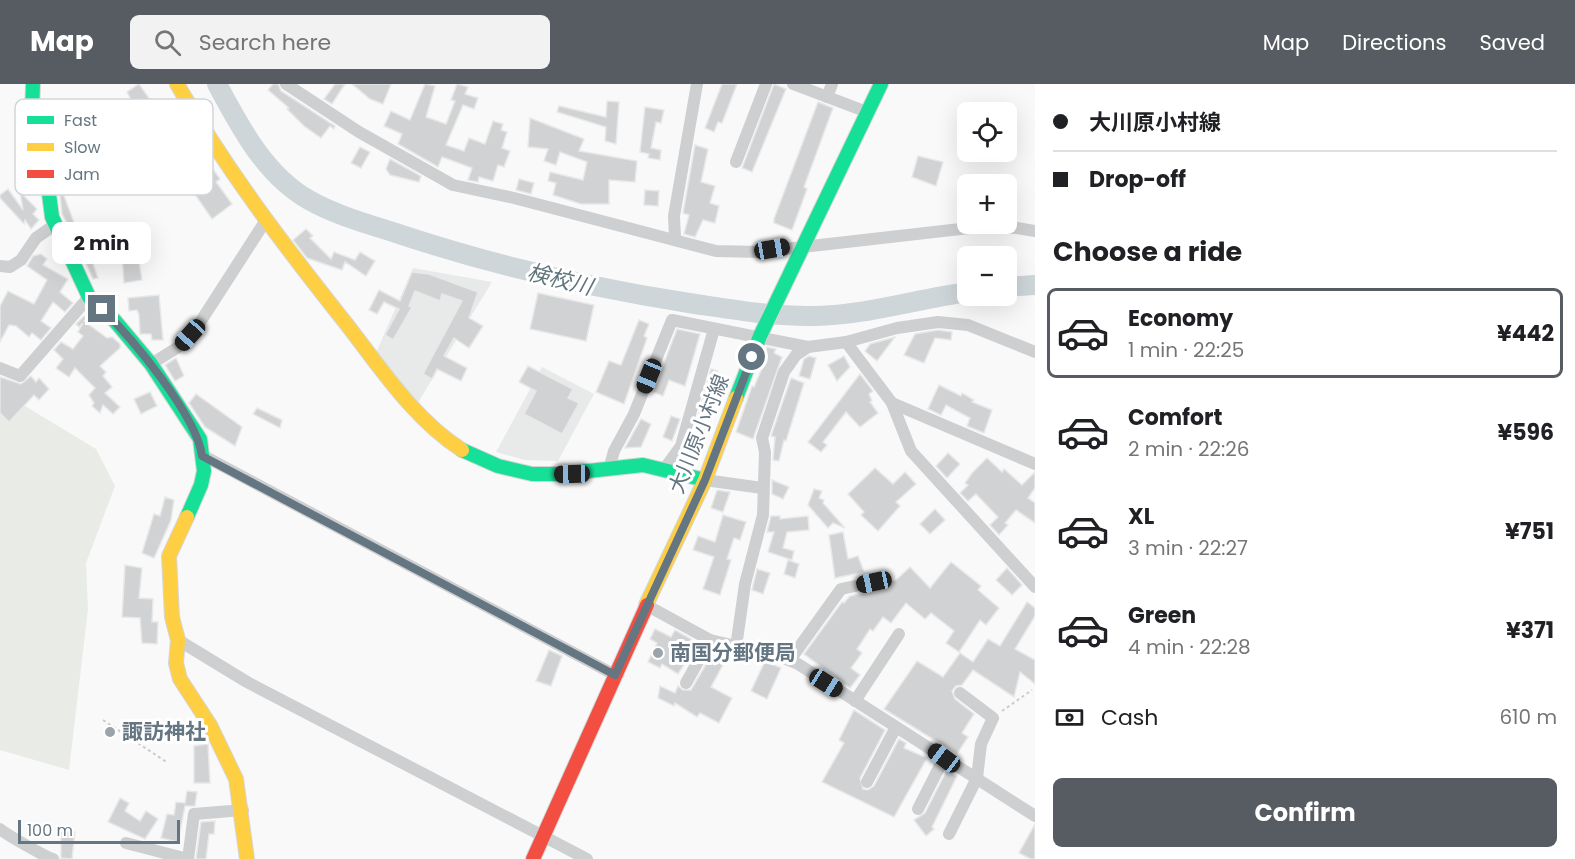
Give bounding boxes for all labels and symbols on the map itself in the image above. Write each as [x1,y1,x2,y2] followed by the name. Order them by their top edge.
[15,99,213,195] legend
[64,109,97,132] text: Fast
[64,136,101,159] text: Slow
[64,163,100,186] text: Jam
[52,222,152,264] callout: 2 min
[753,237,791,261] car
[524,256,598,303] water label: 検校川
[88,295,115,322] route end
[171,316,209,354] car
[738,343,765,370] route start
[634,356,664,396] car
[661,370,736,498] street label: 大川原小村線
[554,465,590,483] car
[855,569,893,595] car
[670,638,796,667] place label: 南国分郵便局
[651,646,665,660] marker: 南国分郵便局
[806,666,846,700] car
[122,717,206,746] place label: 諏訪神社
[103,725,117,739] marker: 諏訪神社
[924,740,964,776] car
[18,817,180,844] scale bar

